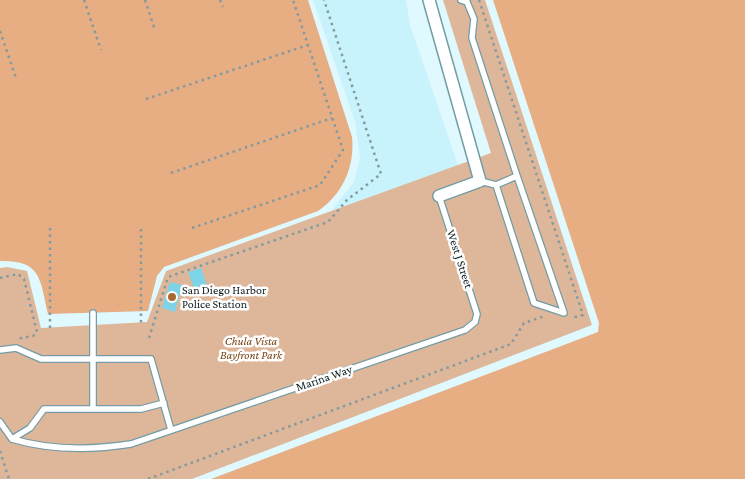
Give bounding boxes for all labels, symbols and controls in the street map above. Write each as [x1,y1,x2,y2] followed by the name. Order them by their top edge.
[444,228,476,291] street label: West J Street
[182,283,267,311] place label: San Diego Harbor Police Station
[166,291,178,303] marker: San Diego Harbor Police Station
[220,334,283,362] park label: Chula Vista Bayfront Park
[294,362,354,394] street label: Marina Way

